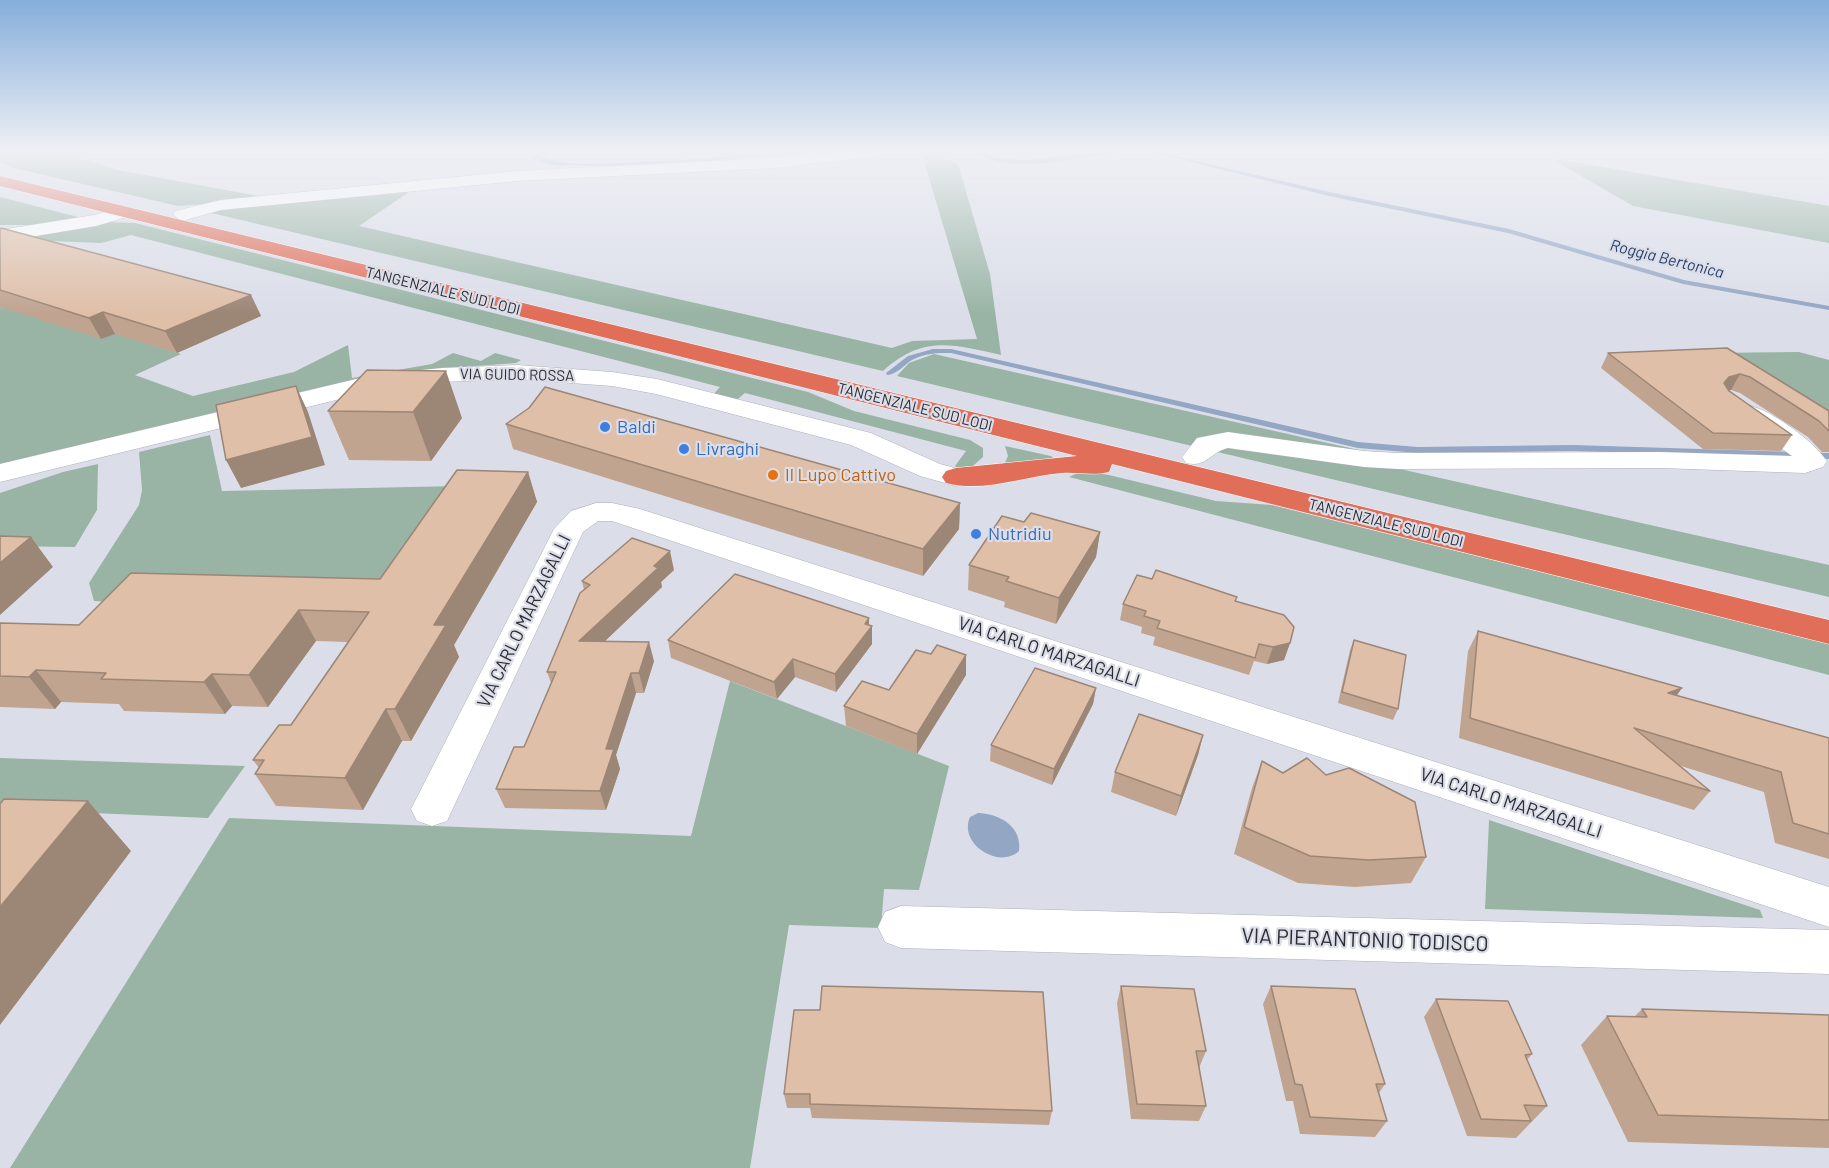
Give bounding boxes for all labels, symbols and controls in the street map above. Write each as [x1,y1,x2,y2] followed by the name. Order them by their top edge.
[1608,236,1726,282] water label: Roggia Bertonica
[364,263,522,319] street label: TANGENZIALE SUD LODI
[460,365,574,385] street label: VIA GUIDO ROSSA
[836,379,994,435] street label: TANGENZIALE SUD LODI
[617,416,656,438] place label: Baldi
[598,420,612,434] marker: Baldi
[696,438,759,460] place label: Livraghi
[677,442,691,456] marker: Livraghi
[785,464,896,486] place label: Il Lupo Cattivo
[766,468,780,482] marker: Il Lupo Cattivo
[1307,495,1465,551] street label: TANGENZIALE SUD LODI
[988,523,1052,545] place label: Nutridiu
[969,527,983,541] marker: Nutridiu
[473,531,575,711] street label: VIA CARLO MARZAGALLI
[955,612,1143,692] street label: VIA CARLO MARZAGALLI
[1417,763,1605,843] street label: VIA CARLO MARZAGALLI
[1241,923,1489,957] street label: VIA PIERANTONIO TODISCO

